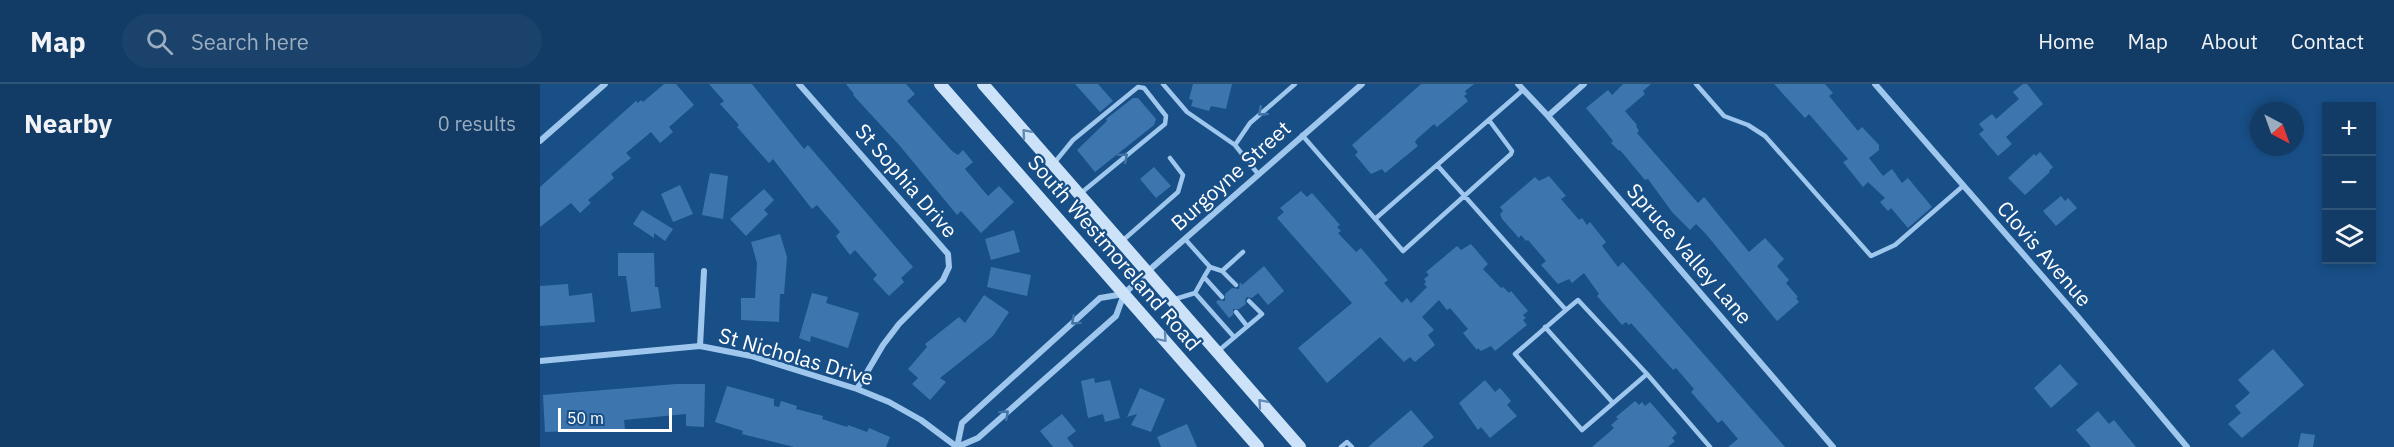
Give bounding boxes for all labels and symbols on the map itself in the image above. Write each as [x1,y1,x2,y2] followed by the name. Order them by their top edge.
[2250,102,2304,156] north arrow
[1258,105,1269,116] one-way arrow
[1164,114,1296,237] street label: Burgoyne Street
[849,117,964,243] street label: St Sophia Drive
[1022,129,1033,140] one-way arrow
[1022,148,1208,356] street label: South Westmoreland Road
[1118,153,1129,164] one-way arrow
[1621,177,1759,330] street label: Spruce Valley Lane
[1991,195,2098,312] street label: Clovis Avenue
[1071,314,1082,325] one-way arrow
[716,321,877,392] street label: St Nicholas Drive
[1156,331,1167,342] one-way arrow
[1258,399,1269,410] one-way arrow
[558,405,672,432] scale bar
[998,410,1009,421] one-way arrow

